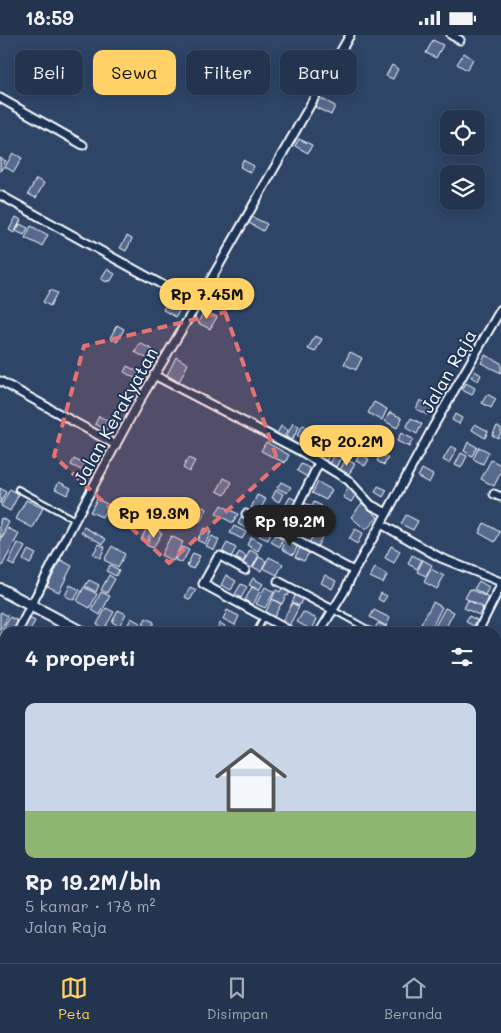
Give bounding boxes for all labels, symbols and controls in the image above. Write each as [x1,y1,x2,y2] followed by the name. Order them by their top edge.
[25,5,74,30] text: 18:59
[15,50,83,95] chip: Beli
[93,50,176,95] chip: Sewa
[186,50,270,95] chip: Filter
[280,50,357,95] chip: Baru
[440,110,485,210] map controls
[440,110,485,155] button: locate
[440,165,485,210] button: layers
[155,277,259,320] pin: Rp 7.45M
[170,283,244,304] text: Rp 7.45M
[414,325,482,417] street label: Jalan Raja
[67,343,163,489] street label: Jalan Kerakyatan
[295,425,399,467] pin: Rp 20.2M
[311,430,383,451] text: Rp 20.2M
[102,497,206,539] pin: Rp 19.3M
[118,502,190,523] text: Rp 19.3M
[238,505,342,547] pin: Rp 19.2M
[255,510,325,531] text: Rp 19.2M
[448,643,476,671] icon: filters
[25,644,136,671] text: 4 properti
[206,735,296,825] icon: home
[25,868,161,895] text: Rp 19.2M/bln
[25,895,156,916] text: 5 kamar · 178 m²
[25,916,107,937] text: Jalan Raja
[58,974,90,1023] tab: Peta
[207,974,268,1023] tab: Disimpan
[384,974,443,1023] tab: Beranda

